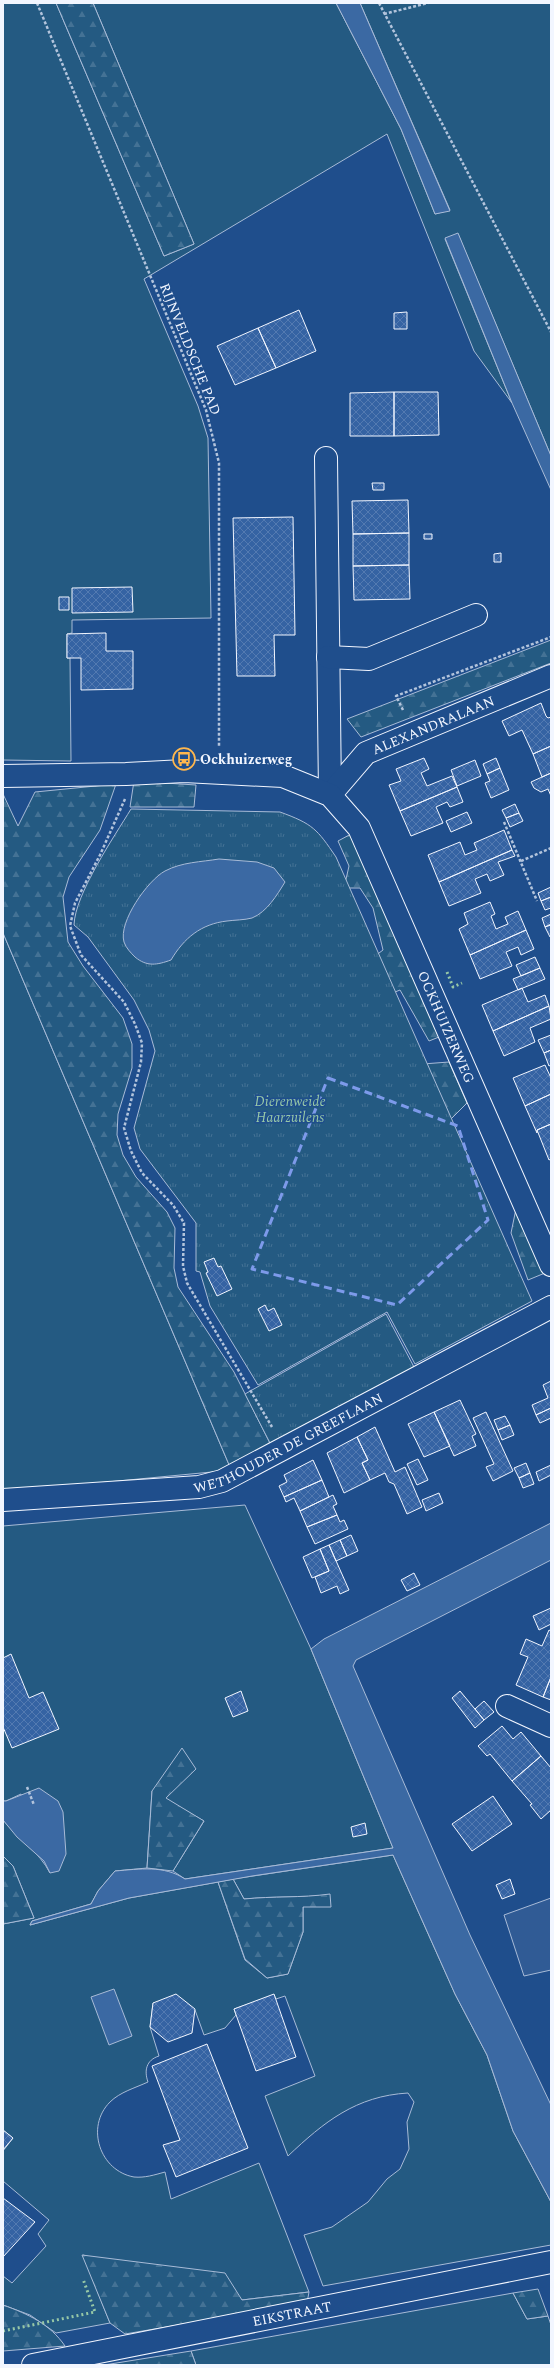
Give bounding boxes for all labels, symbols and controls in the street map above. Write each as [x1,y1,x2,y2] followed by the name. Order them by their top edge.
[154,280,226,418] street label: RIJNVELDSCHE PAD
[369,690,498,760] street label: ALEXANDRALAAN
[171,746,197,772] bus stop icon: Ockhuizerweg
[200,749,292,770] place label: Ockhuizerweg
[412,967,480,1087] street label: OCKHUIZERWEG
[254,1091,326,1128] park label: Dierenweide Haarzuilens
[191,1387,387,1499] street label: WETHOUDER DE GREEFLAAN
[250,2295,333,2332] street label: EIKSTRAAT

